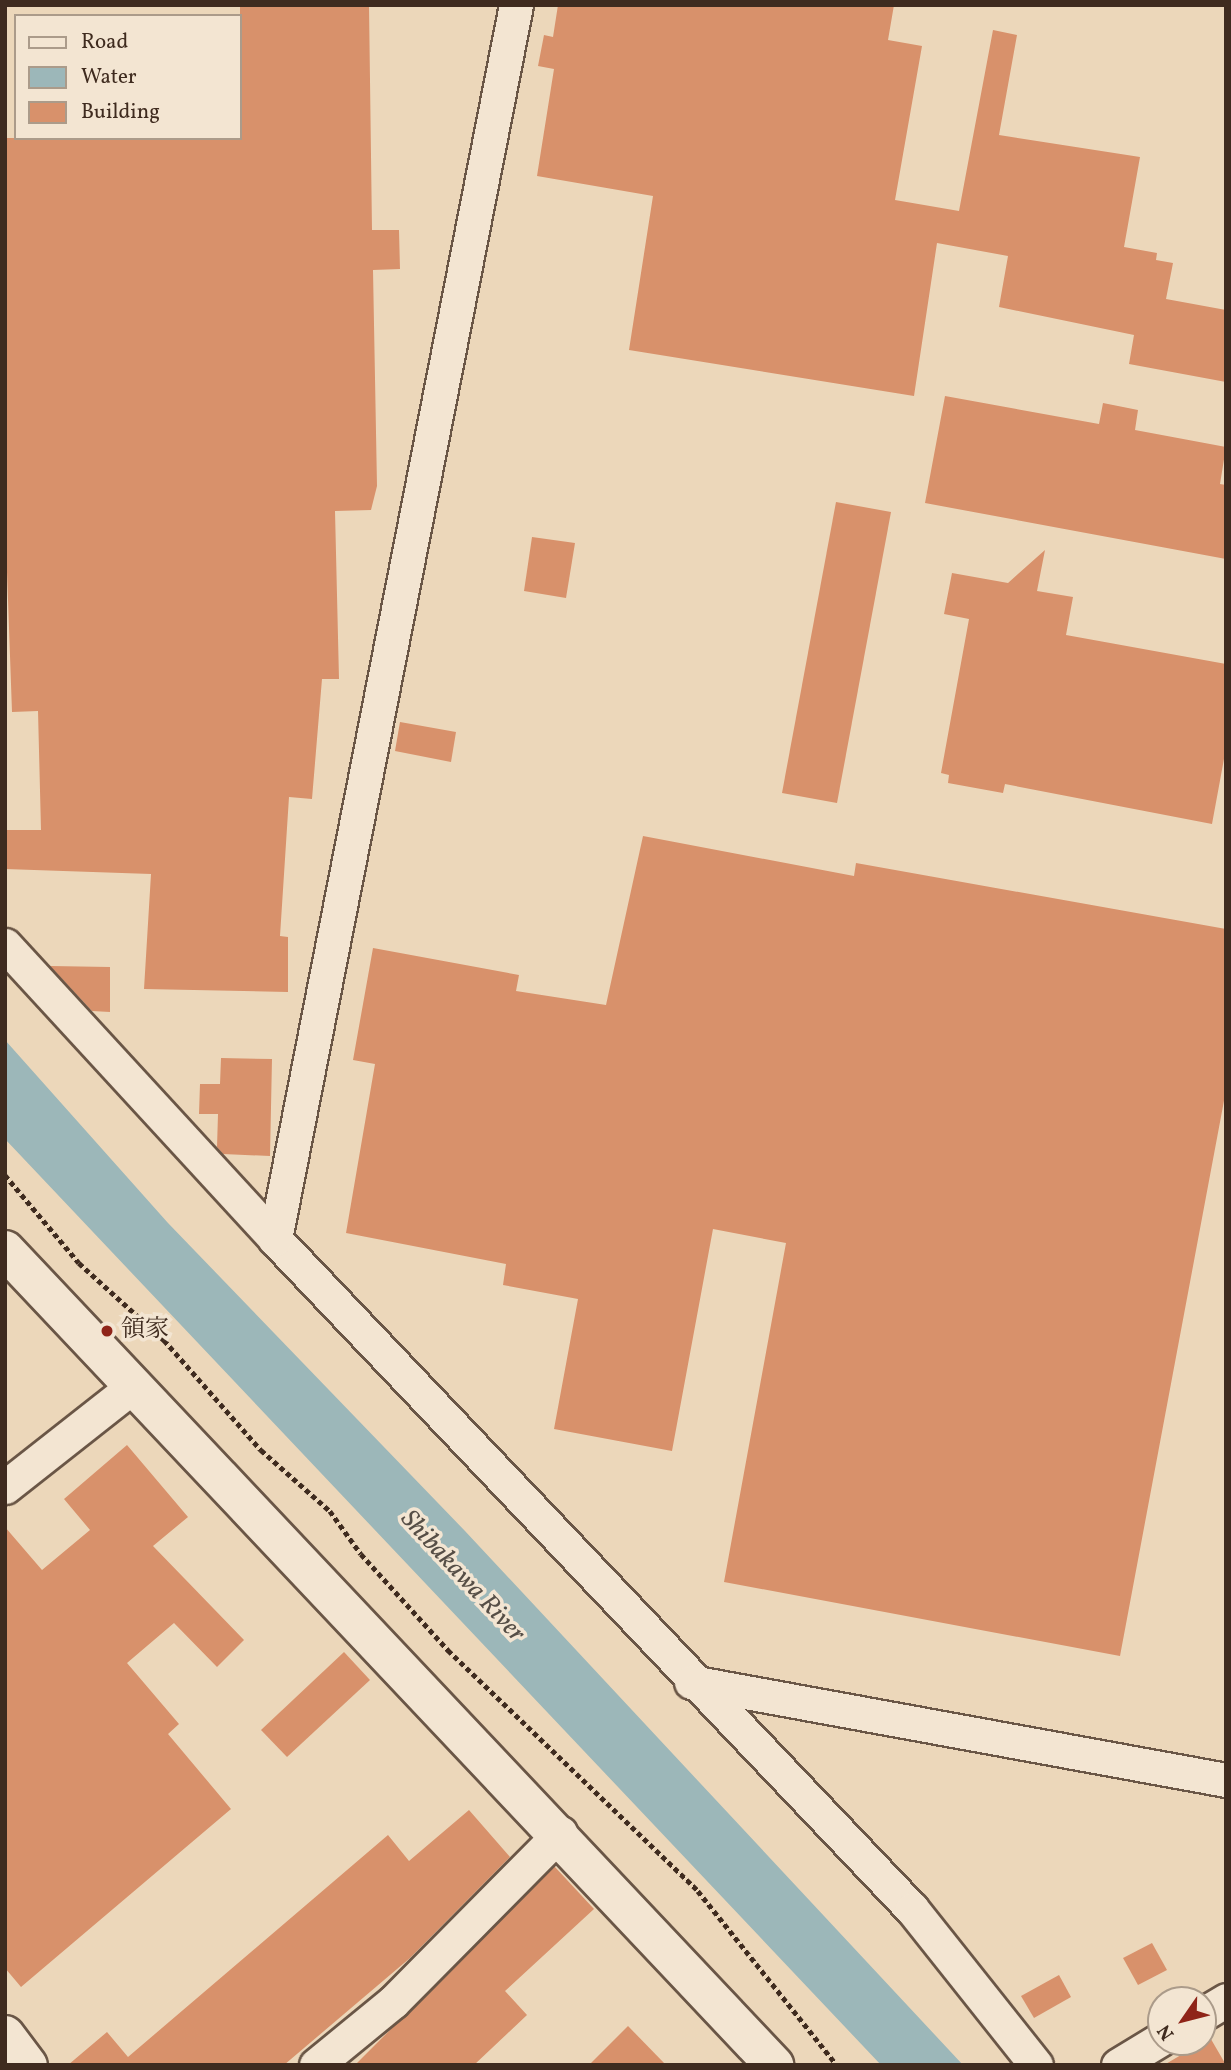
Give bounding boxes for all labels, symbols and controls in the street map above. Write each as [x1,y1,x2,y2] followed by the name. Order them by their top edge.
[14,14,242,140] legend
[81,28,128,57] text: Road
[81,63,137,92] text: Water
[81,98,160,127] text: Building
[121,1317,169,1345] place label: 領家
[99,1323,115,1339] marker: 領家
[393,1505,531,1649] water label: Shibakawa River
[1147,1986,1217,2056] north arrow
[1152,2019,1181,2045] text: N

